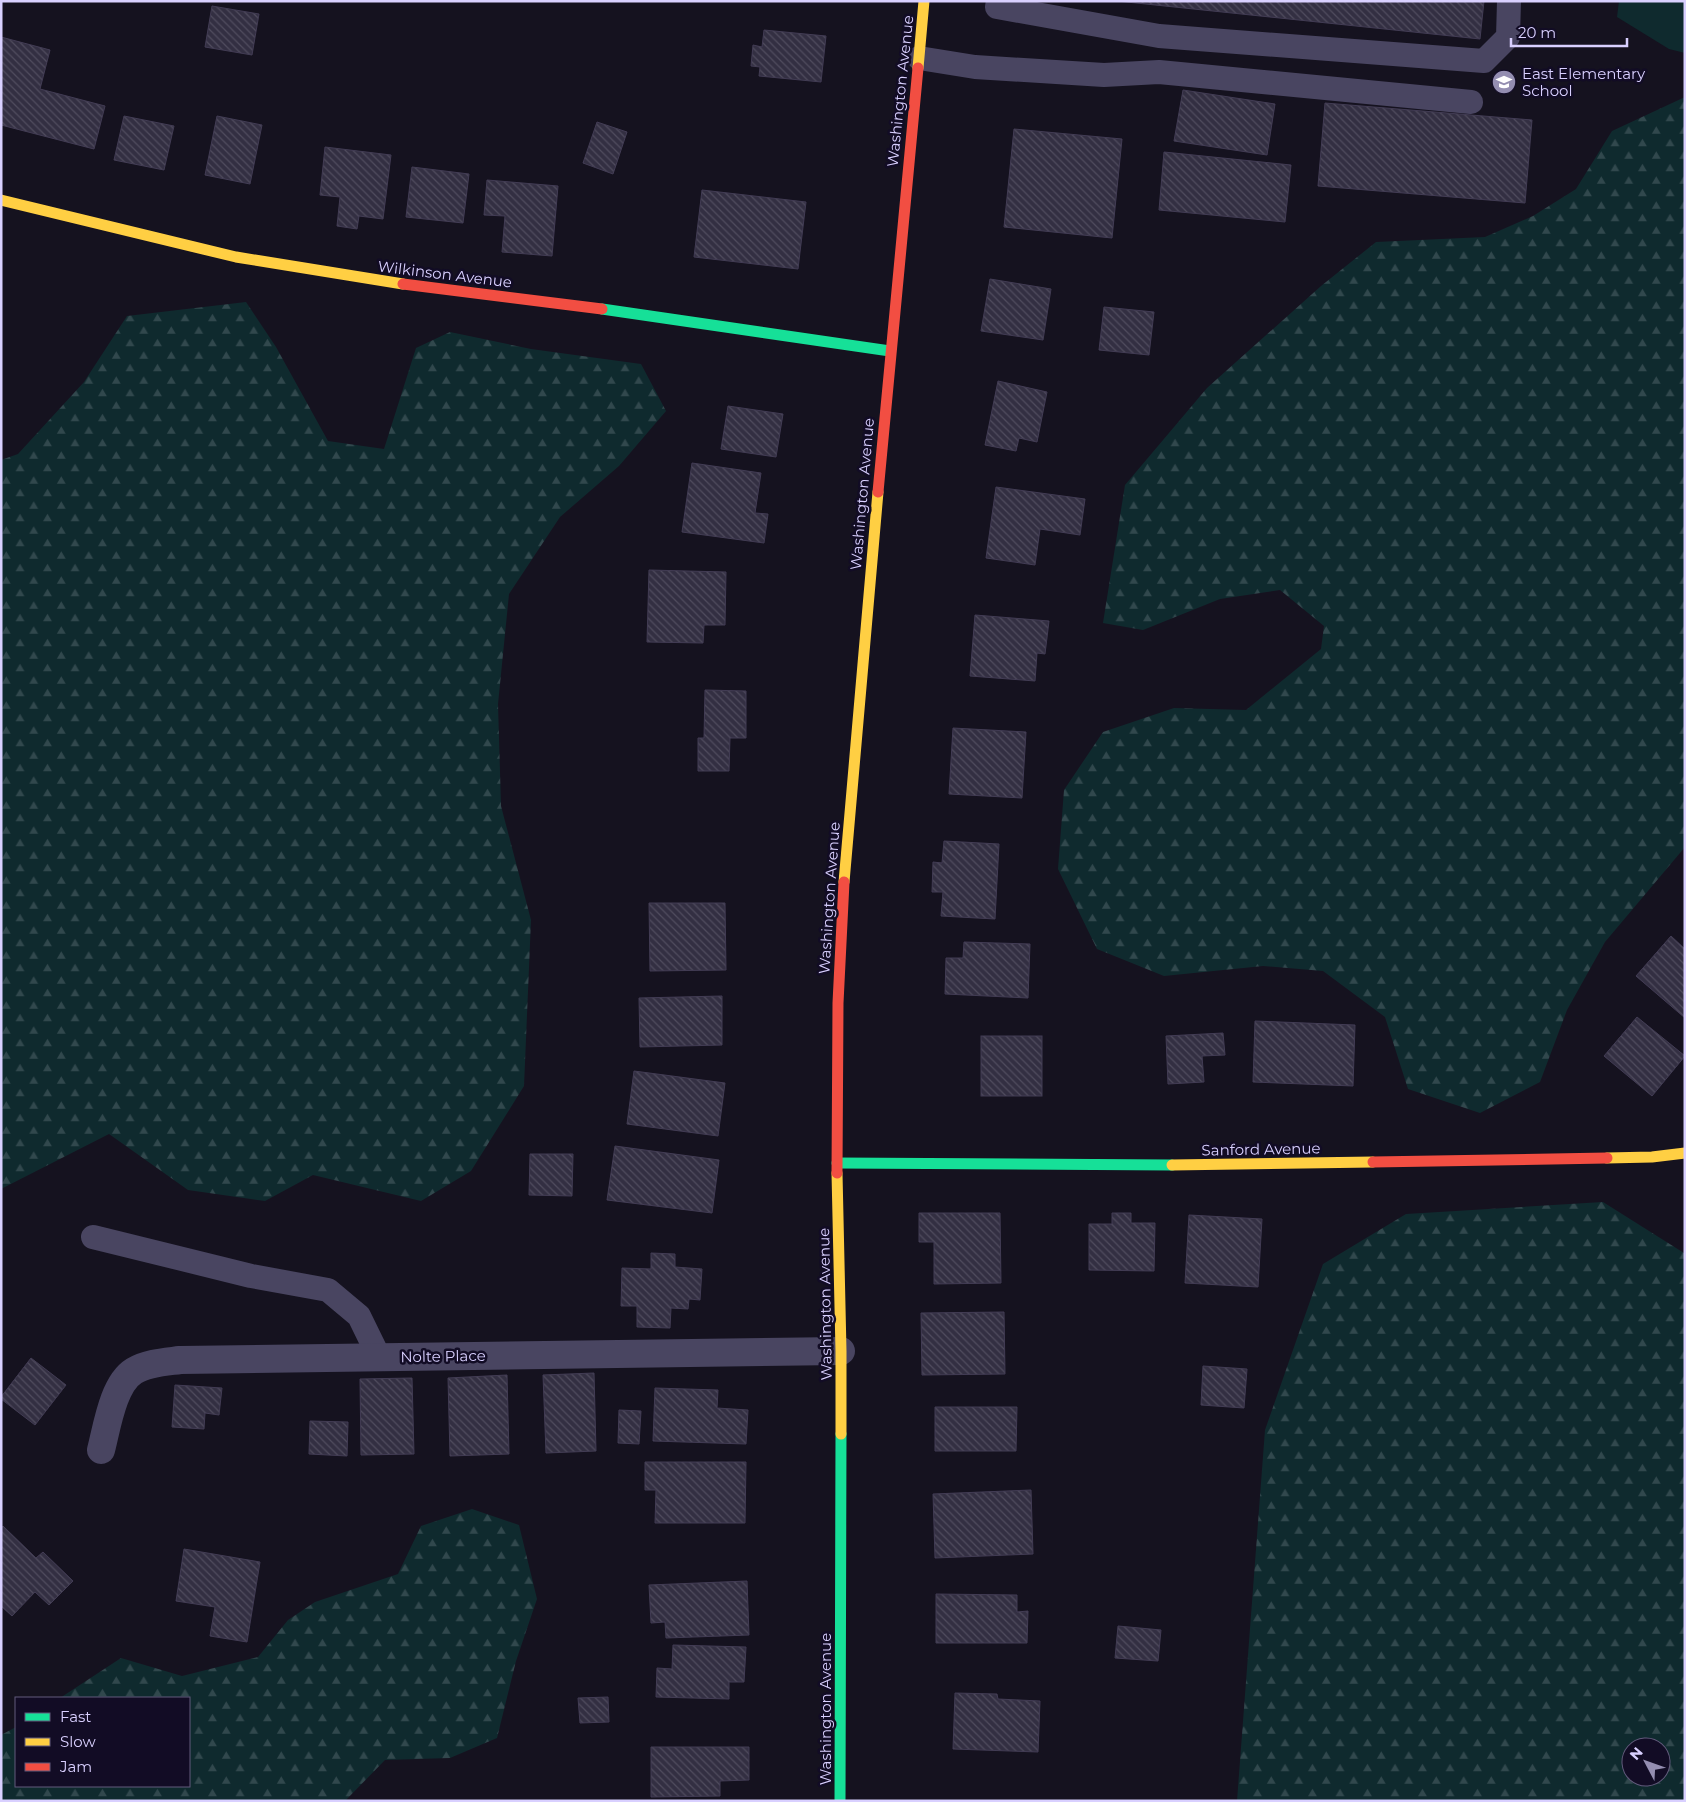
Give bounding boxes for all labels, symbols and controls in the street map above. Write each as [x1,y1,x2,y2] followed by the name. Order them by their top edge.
[883,14,917,168] street label: Washington Avenue
[1511,15,1627,47] scale bar
[1518,23,1556,42] text: 20 m
[1522,64,1646,100] place label: East Elementary School
[1491,69,1517,95] school or university icon: East Elementary School
[377,256,513,292] street label: Wilkinson Avenue
[846,417,878,571] street label: Washington Avenue
[814,821,844,975] street label: Washington Avenue
[1201,1138,1321,1160] street label: Sanford Avenue
[814,1228,836,1380] street label: Washington Avenue
[400,1346,486,1366] street label: Nolte Place
[816,1633,835,1785] street label: Washington Avenue
[15,1697,190,1787] legend
[60,1707,91,1726] text: Fast
[60,1732,96,1751] text: Slow
[1621,1737,1671,1787] north arrow
[1626,1743,1647,1764] text: N
[59,1757,92,1776] text: Jam

